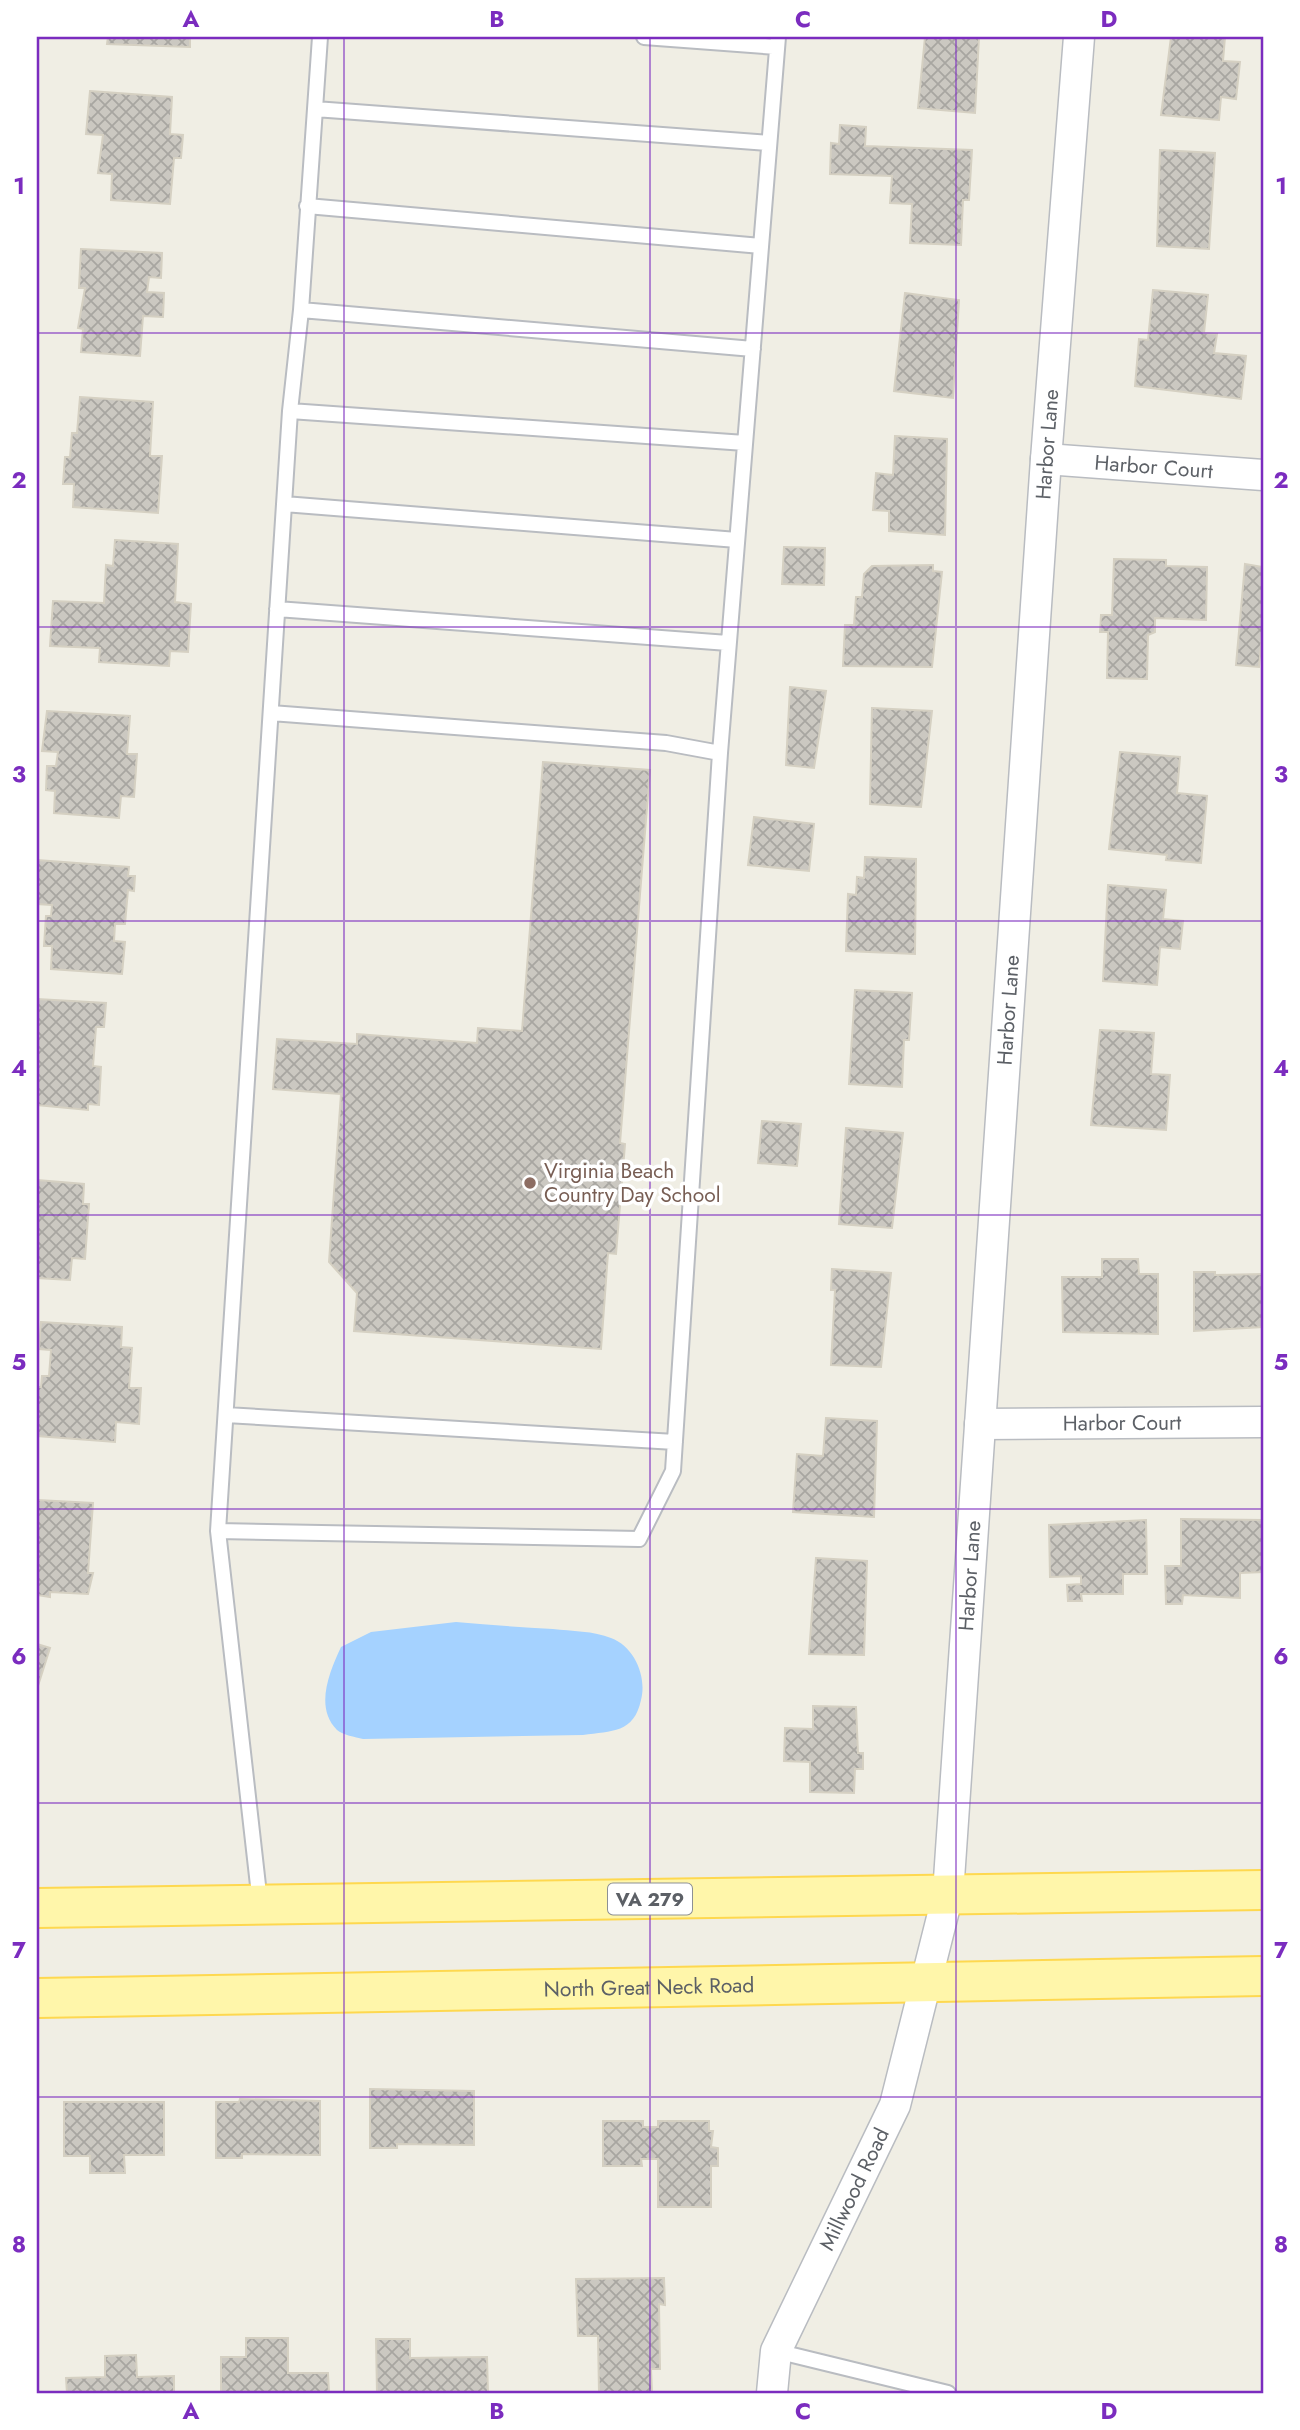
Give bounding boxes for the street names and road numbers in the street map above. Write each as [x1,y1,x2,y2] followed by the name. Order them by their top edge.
[1028,388,1066,501] street label: Harbor Lane
[1094,448,1214,486] street label: Harbor Court
[990,954,1027,1066] street label: Harbor Lane
[1063,1408,1181,1438] street label: Harbor Court
[951,1519,988,1632] street label: Harbor Lane
[608,1884,692,1914] road number: VA 279
[543,1970,755,2005] street label: North Great Neck Road
[812,2123,897,2255] street label: Millwood Road

